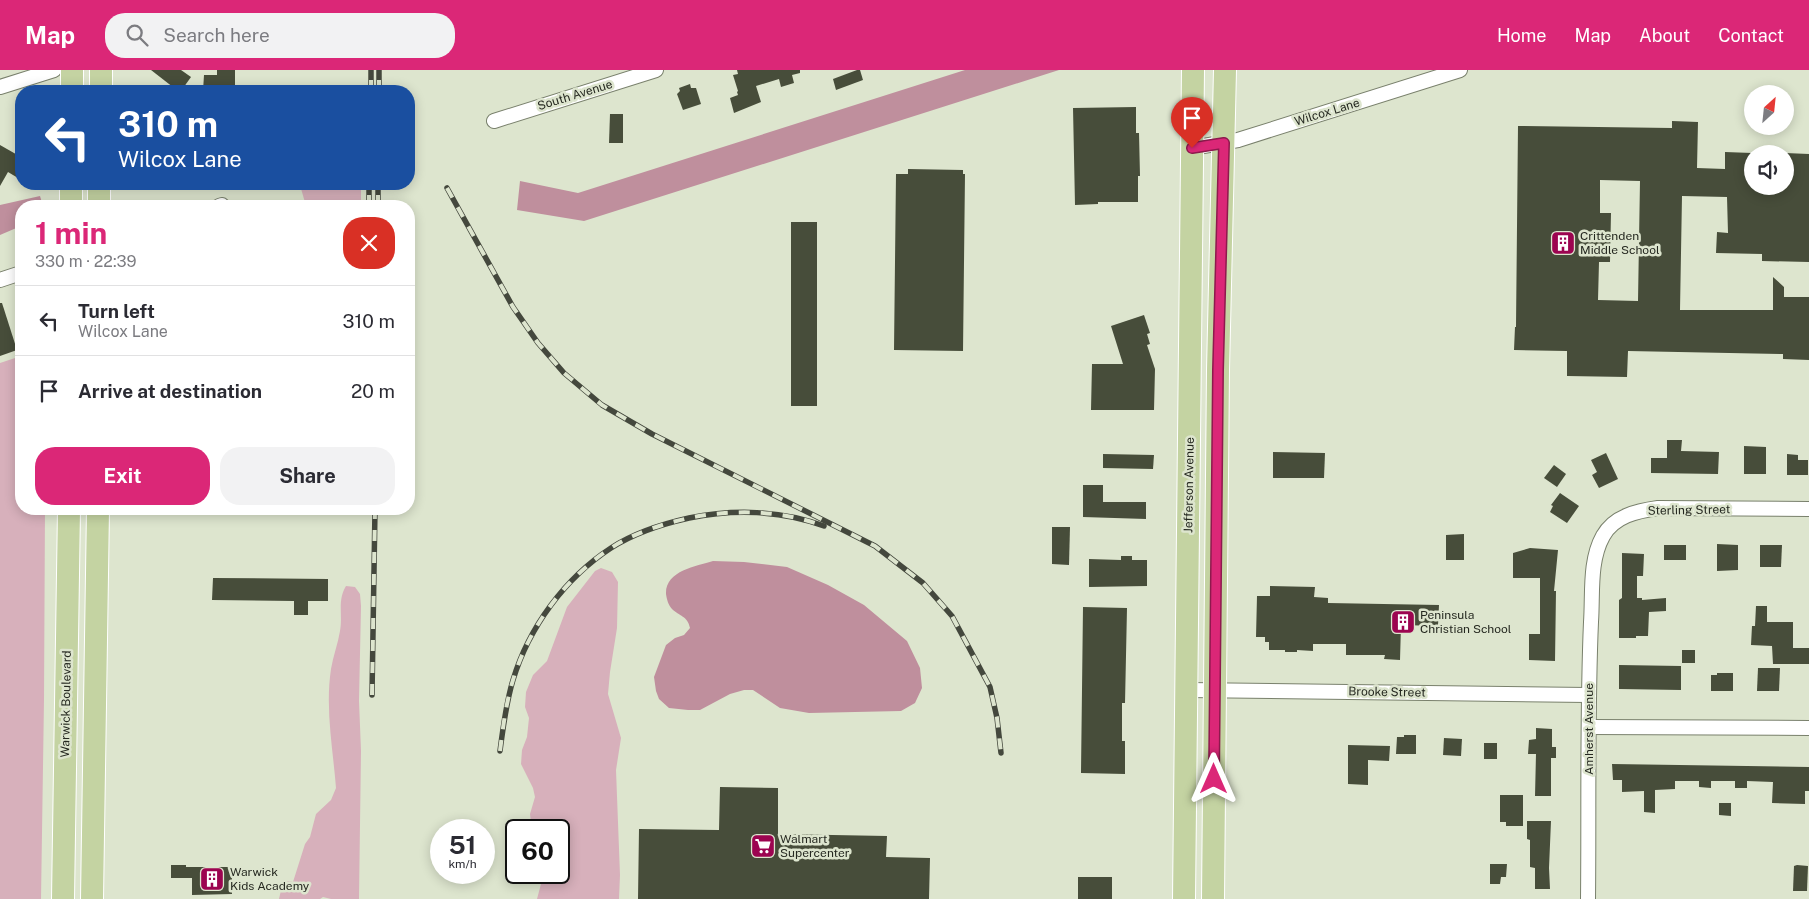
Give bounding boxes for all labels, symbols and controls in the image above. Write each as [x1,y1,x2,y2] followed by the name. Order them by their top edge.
[105,13,455,58] search box
[25,21,75,49] text: Map
[123,21,151,49] icon: search
[163,24,270,46] text: Search here
[1497,25,1547,46] text: Home
[1575,25,1611,46] text: Map
[1639,25,1690,46] text: About
[1718,25,1784,46] text: Contact
[536,77,614,113] street label: South Avenue
[1744,85,1794,135] north arrow
[1744,85,1794,195] map controls
[1293,95,1361,129] street label: Wilcox Lane
[1171,97,1213,148] pin
[118,104,218,145] text: 310 m
[1178,104,1206,132] icon: arrive
[35,105,100,170] icon: left
[1744,145,1794,195] button: sound
[118,146,242,172] text: Wilcox Lane
[35,215,107,251] text: 1 min
[343,217,395,269] button: close
[1580,229,1660,257] place label: Crittenden Middle School
[1550,230,1576,256] building icon: Crittenden Middle School
[35,252,136,271] text: 330 m · 22:39
[78,300,155,322] text: Turn left
[35,307,63,335] icon: left
[343,310,395,332] text: 310 m
[78,322,168,341] text: Wilcox Lane
[35,377,63,405] icon: arrive
[78,380,262,402] text: Arrive at destination
[351,380,395,402] text: 20 m
[1181,437,1197,533] street label: Jefferson Avenue
[35,447,210,505] button: Exit
[220,447,395,505] button: Share
[1647,502,1731,518] street label: Sterling Street
[1420,608,1512,636] place label: Peninsula Christian School
[1390,609,1416,635] building icon: Peninsula Christian School
[58,650,74,758] street label: Warwick Boulevard
[1582,683,1596,775] street label: Amherst Avenue
[1348,684,1426,700] street label: Brooke Street
[1187,752,1239,804] position arrow
[505,819,570,884] speed limit sign: 60
[449,830,476,860] text: 51
[780,832,850,860] place label: Walmart Supercenter
[750,833,776,859] supermarket icon: Walmart Supercenter
[448,857,477,871] text: km/h
[230,865,310,893] place label: Warwick Kids Academy
[199,866,225,892] building icon: Warwick Kids Academy

